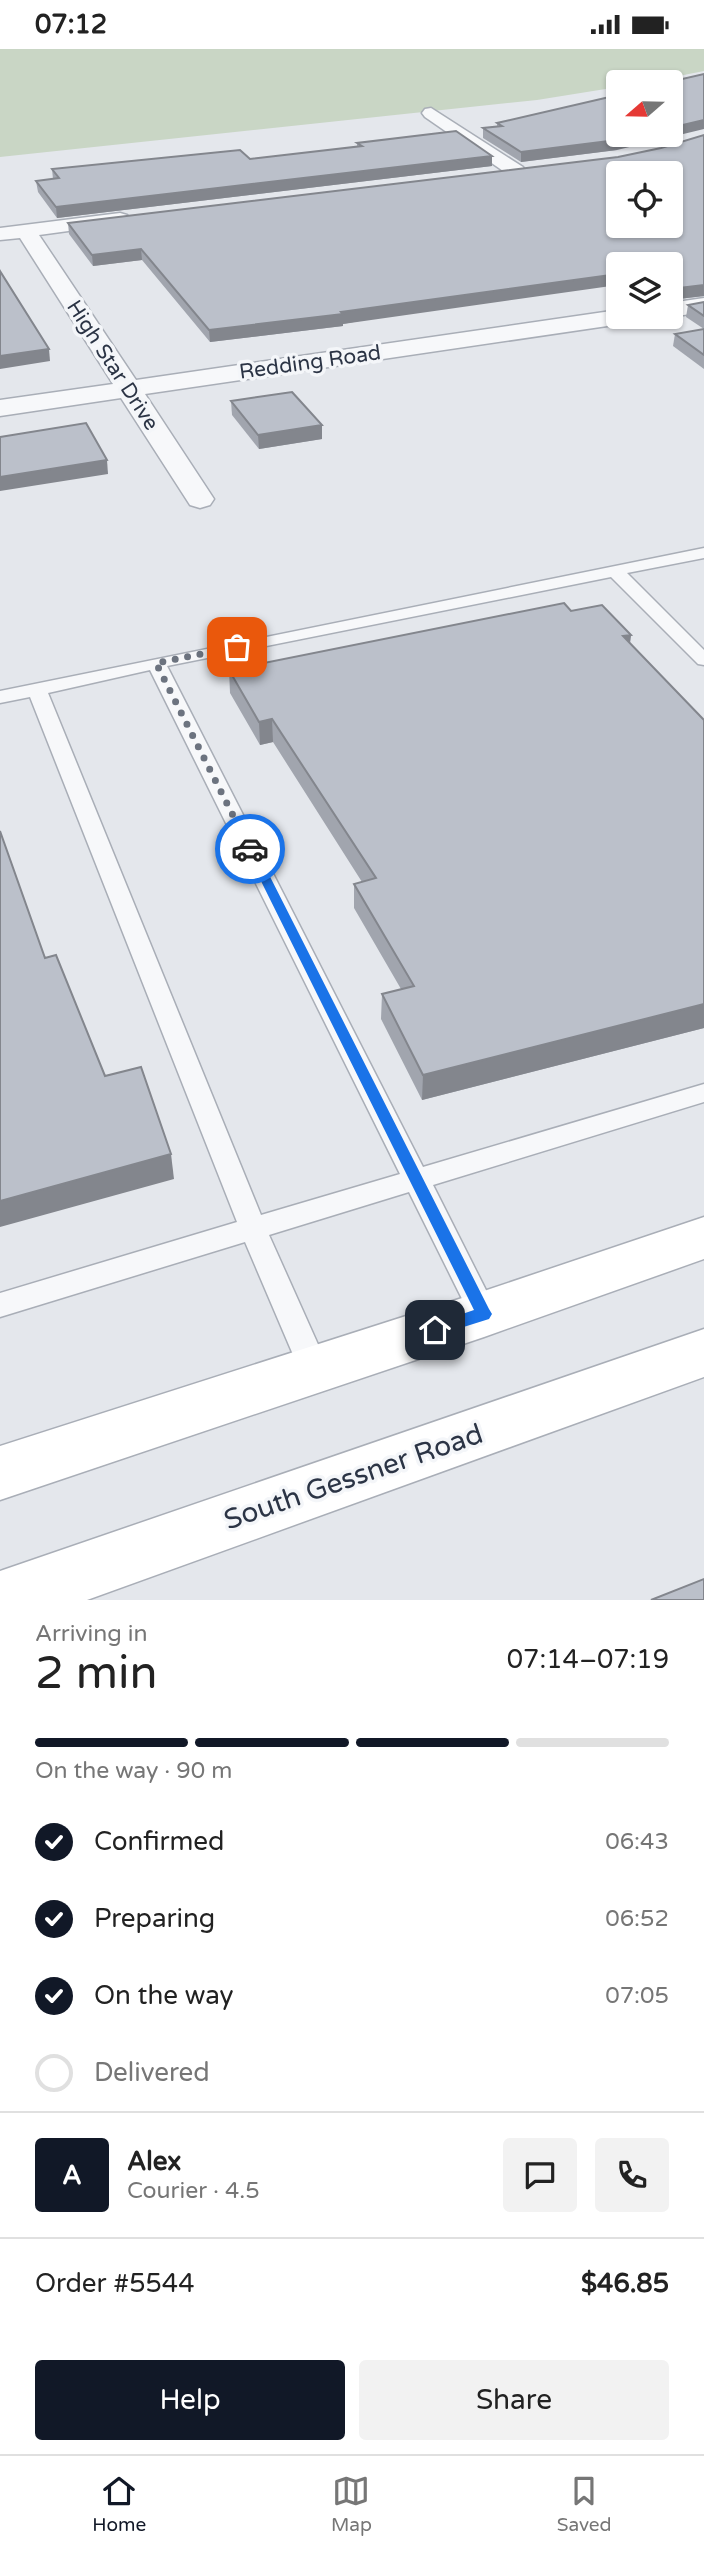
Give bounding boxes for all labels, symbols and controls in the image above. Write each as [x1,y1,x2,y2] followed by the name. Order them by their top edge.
[35,9,107,40] text: 07:12
[606,70,682,147] north arrow
[606,70,683,329] map controls
[606,161,683,238] button: locate
[606,252,683,329] button: layers
[61,296,164,435] street label: High Star Drive
[238,340,383,385] street label: Redding Road
[207,617,267,677] pin
[218,628,256,666] icon: bag
[215,814,285,884] courier
[231,830,269,868] icon: car
[405,1300,465,1360] pin
[416,1311,454,1349] icon: home
[219,1417,487,1537] street label: South Gessner Road
[35,1620,148,1648] text: Arriving in
[507,1644,669,1675] text: 07:14–07:19
[35,1646,158,1701] text: 2 min
[35,1757,232,1785] text: On the way · 90 m
[35,1823,73,1861] icon: check
[94,1826,224,1857] text: Confirmed
[605,1828,669,1856] text: 06:43
[35,1900,73,1938] icon: check
[94,1903,215,1934] text: Preparing
[605,1905,669,1933] text: 06:52
[35,1977,73,2015] icon: check
[94,1980,234,2011] text: On the way
[605,1982,669,2010] text: 07:05
[94,2057,210,2088] text: Delivered
[503,2138,577,2212] button: chat
[595,2138,669,2212] button: phone
[127,2146,181,2177] text: Alex
[62,2160,82,2191] text: A
[127,2177,260,2205] text: Courier · 4.5
[35,2268,195,2299] text: Order #5544
[581,2268,669,2299] text: $46.85
[35,2360,345,2440] button: Help
[359,2360,669,2440] button: Share
[92,2472,146,2536] tab: Home
[331,2472,372,2536] tab: Map
[557,2472,612,2536] tab: Saved

